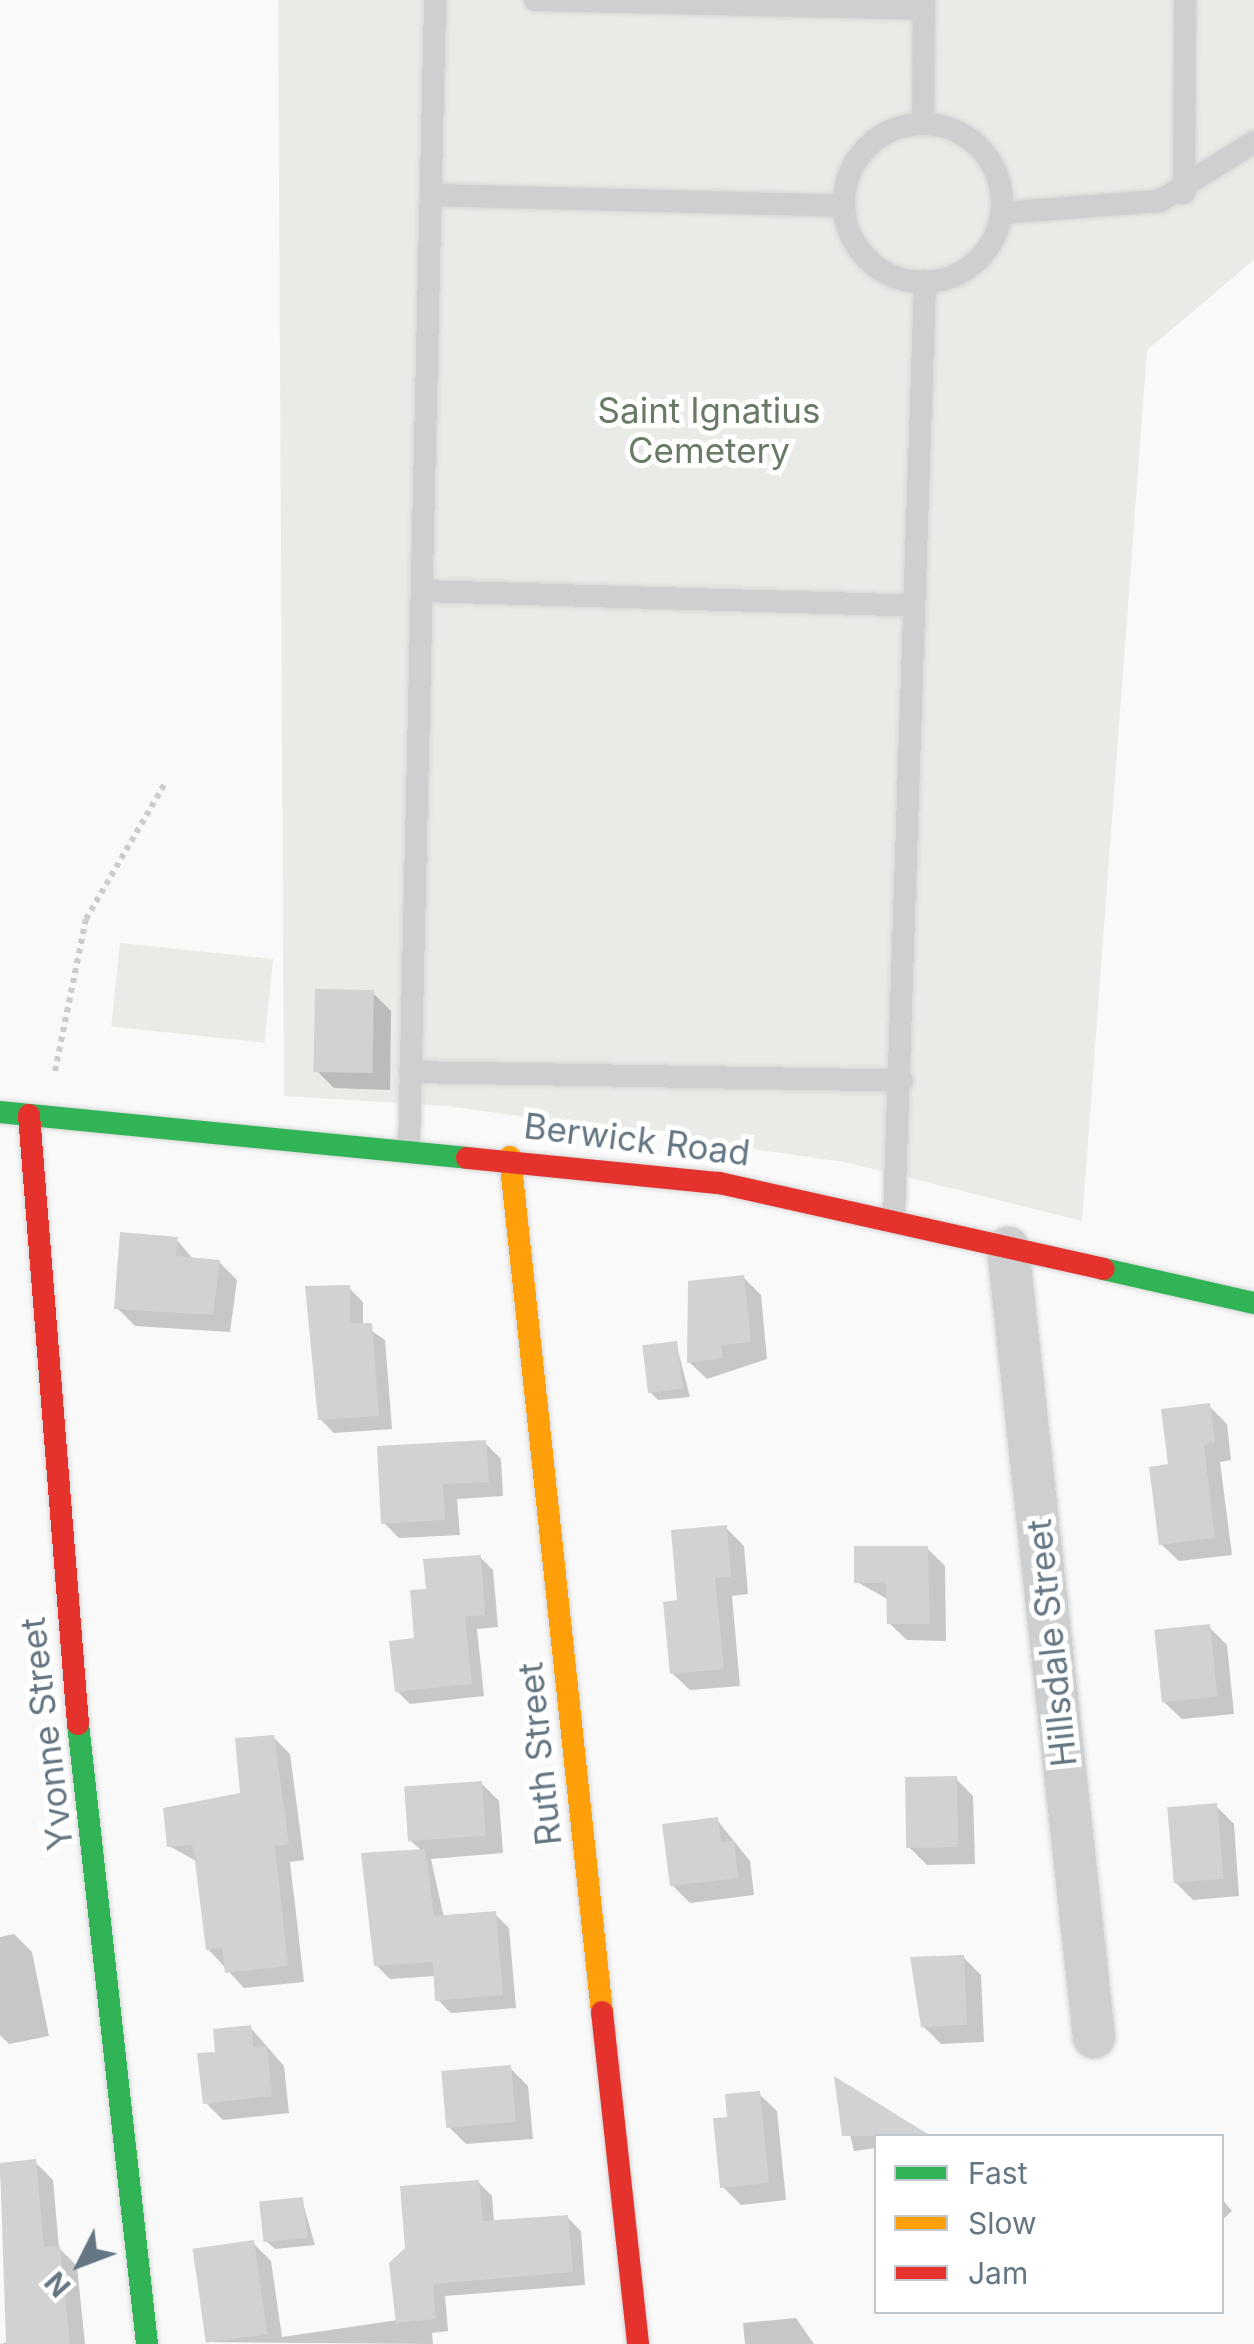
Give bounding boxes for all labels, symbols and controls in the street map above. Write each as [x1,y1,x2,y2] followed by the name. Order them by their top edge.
[598,389,820,471] park label: Saint Ignatius Cemetery
[522,1104,752,1174] street label: Berwick Road
[1017,1517,1085,1769] street label: Hillsdale Street
[11,1615,81,1853] street label: Yvonne Street
[508,1660,570,1848] street label: Ruth Street
[874,2134,1224,2314] legend
[968,2155,1027,2191] text: Fast
[968,2205,1037,2241] text: Slow
[30,2214,130,2314] north arrow
[968,2255,1028,2291] text: Jam
[38,2265,77,2303] text: N

